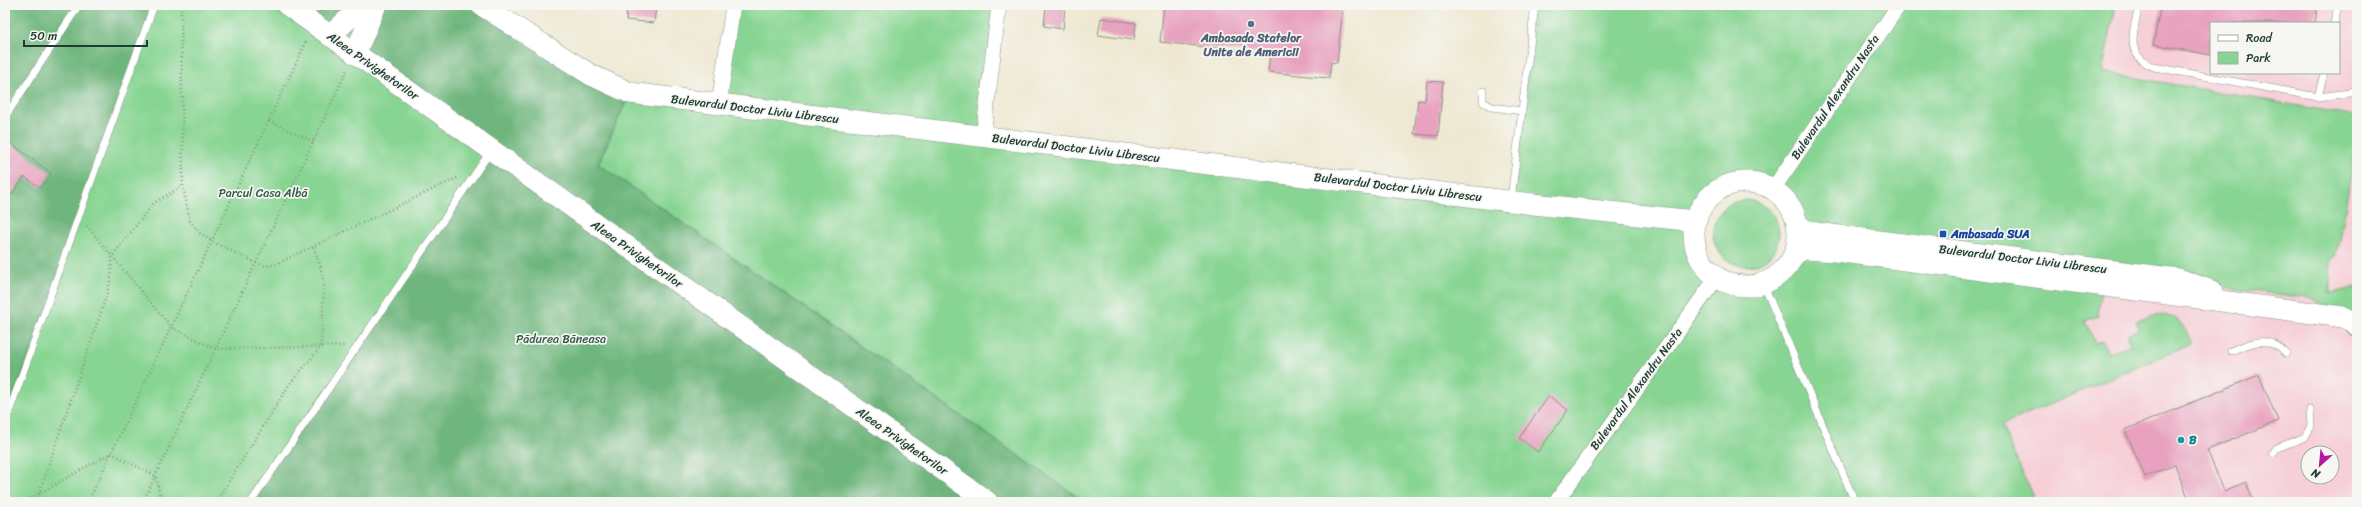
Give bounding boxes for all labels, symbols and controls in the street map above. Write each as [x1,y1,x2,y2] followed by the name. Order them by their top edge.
[1246,19,1256,29] marker: Ambasada Statelor Unite ale Americii
[24,22,147,48] scale bar
[2210,22,2340,74] legend
[30,25,57,47] text: 50 m
[321,25,425,107] street label: Aleea Privighetorilor
[1200,27,1302,63] place label: Ambasada Statelor Unite ale Americii
[2246,27,2273,49] text: Road
[1785,30,1885,164] street label: Bulevardul Alexandru Nasta
[2246,47,2271,69] text: Park
[670,88,841,130] street label: Bulevardul Doctor Liviu Librescu
[991,127,1162,169] street label: Bulevardul Doctor Liviu Librescu
[1313,166,1484,208] street label: Bulevardul Doctor Liviu Librescu
[218,182,309,204] park label: Parcul Casa Albă
[585,213,689,295] street label: Aleea Privighetorilor
[1950,223,2030,245] place label: Ambasada SUA
[1938,229,1948,239] marker: Ambasada SUA
[1938,238,2109,280] street label: Bulevardul Doctor Liviu Librescu
[1584,323,1688,455] street label: Bulevardul Alexandru Nasta
[516,328,606,350] park label: Pădurea Băneasa
[850,400,954,482] street label: Aleea Privighetorilor
[2189,429,2197,451] place label: B
[2176,435,2186,445] marker: B
[2300,445,2340,485] north arrow
[2308,463,2324,484] text: N

